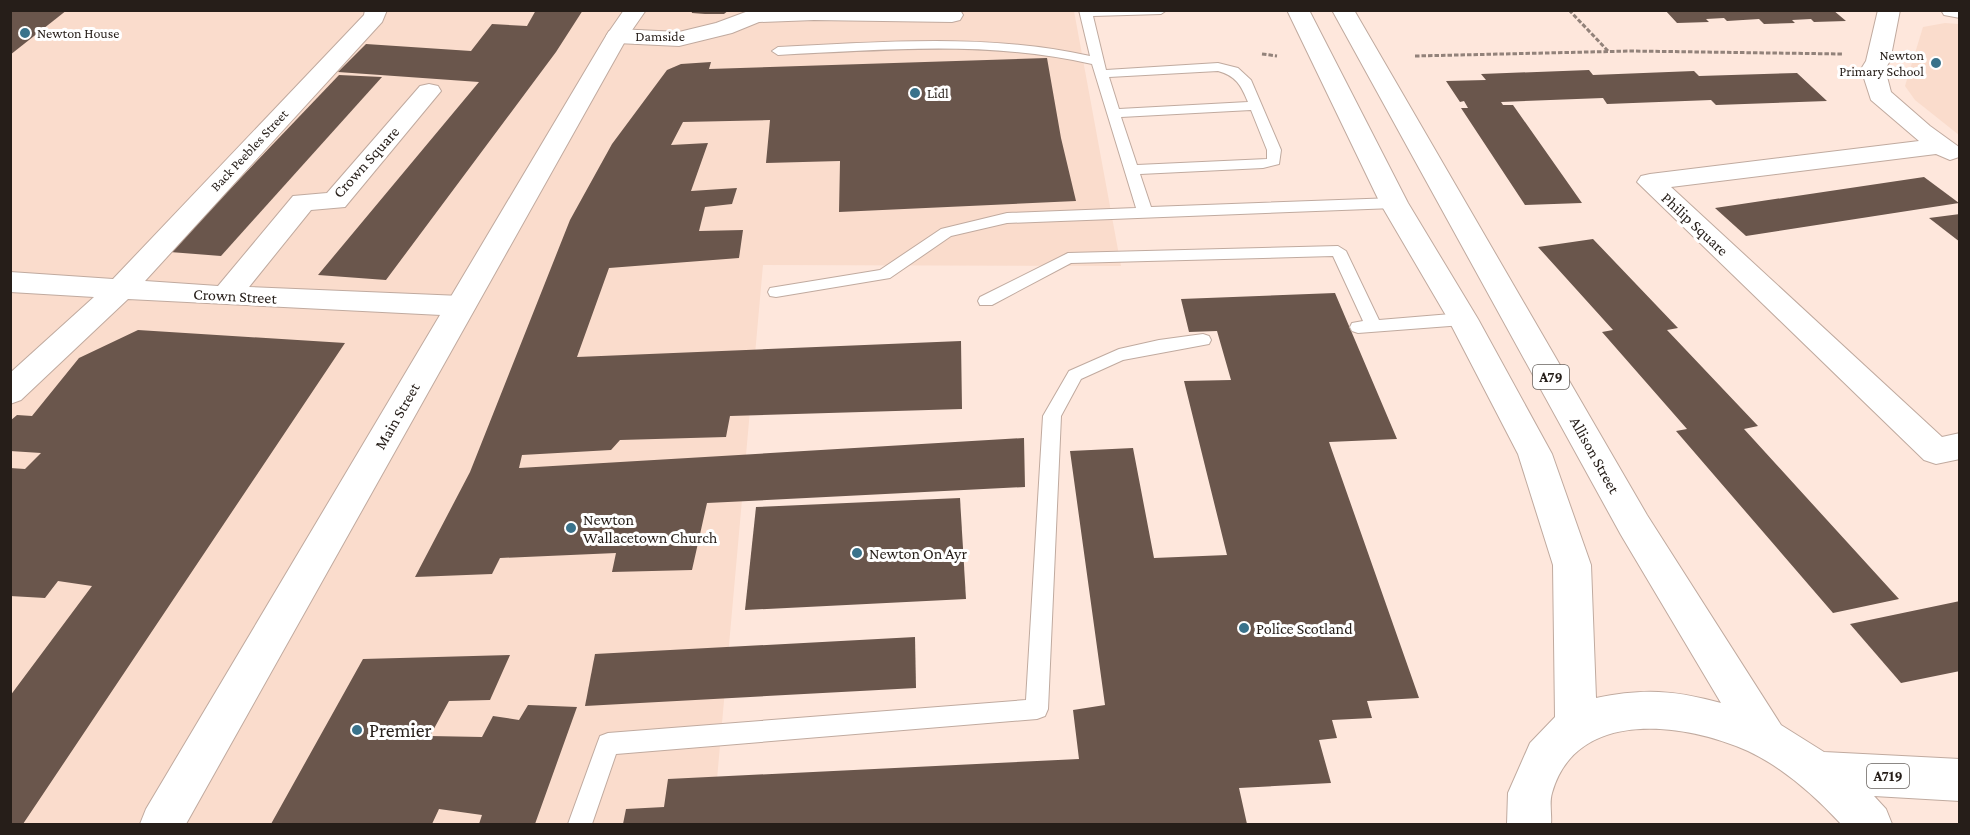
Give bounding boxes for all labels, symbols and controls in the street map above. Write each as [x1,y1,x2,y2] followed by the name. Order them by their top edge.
[37,25,119,41] place label: Newton House
[18,26,32,40] marker: Newton House
[635,28,685,44] street label: Damside
[1839,47,1924,79] place label: Newton Primary School
[1929,56,1943,70] marker: Newton Primary School
[927,85,949,101] place label: Lidl
[908,86,922,100] marker: Lidl
[207,105,291,194] street label: Back Peebles Street
[330,123,403,202] street label: Crown Square
[1658,189,1732,260] street label: Philip Square
[193,285,278,307] street label: Crown Street
[1533,365,1569,389] road number: A79
[371,379,423,452] street label: Main Street
[1567,414,1623,497] street label: Allison Street
[583,511,718,546] place label: Newton Wallacetown Church
[564,521,578,535] marker: Newton Wallacetown Church
[869,545,967,563] place label: Newton On Ayr
[850,546,864,560] marker: Newton On Ayr
[1256,620,1353,637] place label: Police Scotland
[1237,621,1251,635] marker: Police Scotland
[369,719,432,741] place label: Premier
[350,723,364,737] marker: Premier
[1867,764,1909,788] road number: A719

